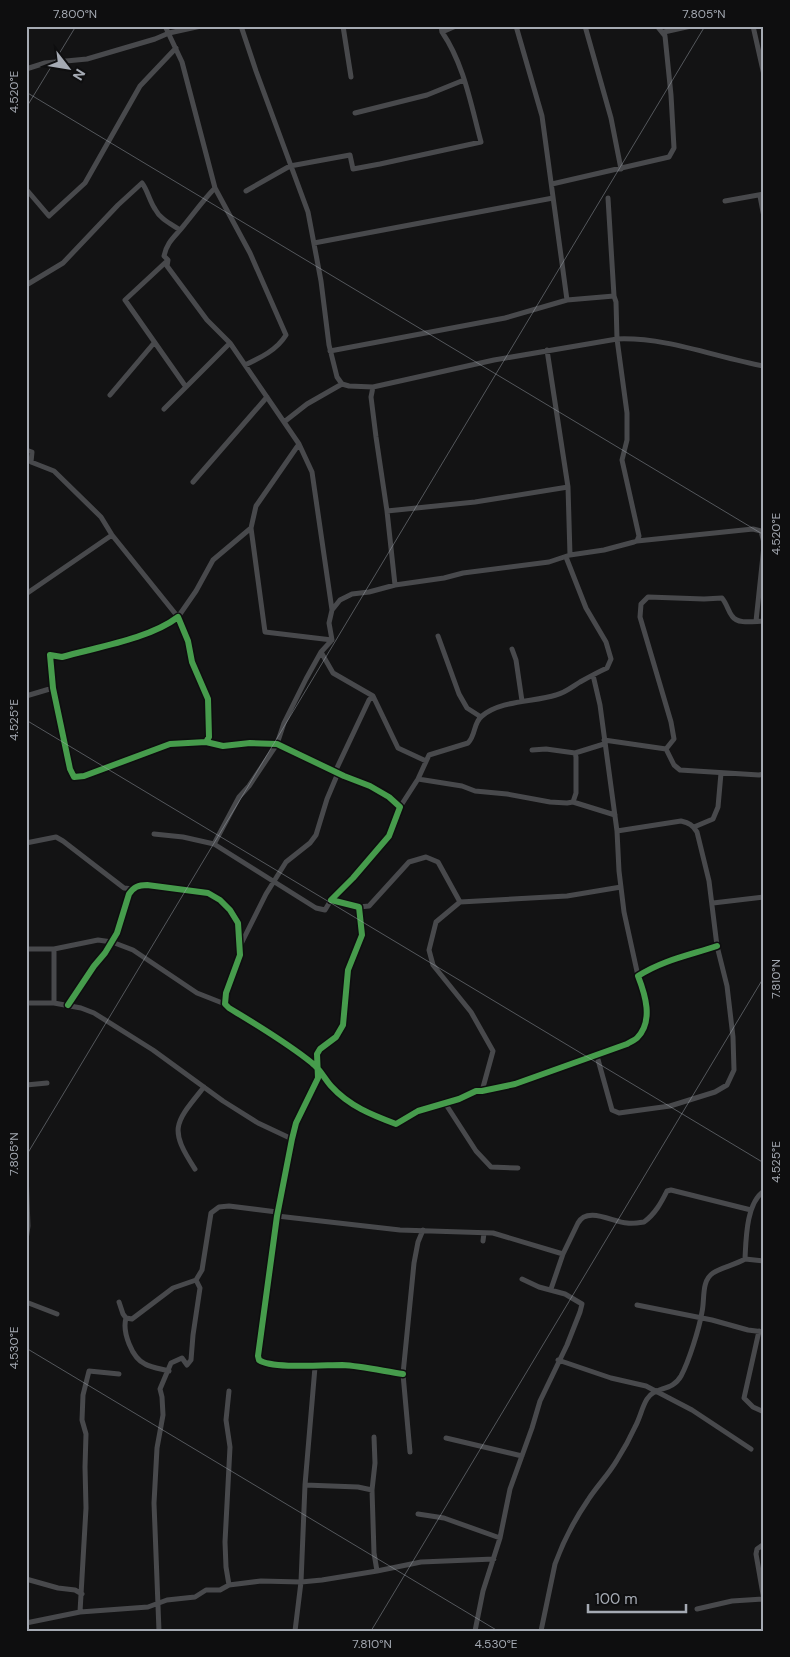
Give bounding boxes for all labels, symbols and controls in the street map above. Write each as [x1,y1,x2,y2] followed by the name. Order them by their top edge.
[53,6,97,22] text: 7.800°N
[682,6,726,22] text: 7.805°N
[42,42,92,92] north arrow
[69,66,89,84] text: N
[6,70,22,113] text: 4.520°E
[768,512,784,555] text: 4.520°E
[6,699,22,741] text: 4.525°E
[768,959,784,999] text: 7.810°N
[6,1132,22,1176] text: 7.805°N
[768,1141,784,1183] text: 4.525°E
[6,1326,22,1370] text: 4.530°E
[588,1582,685,1614] scale bar
[595,1589,638,1609] text: 100 m
[352,1636,392,1652] text: 7.810°N
[474,1636,518,1652] text: 4.530°E

